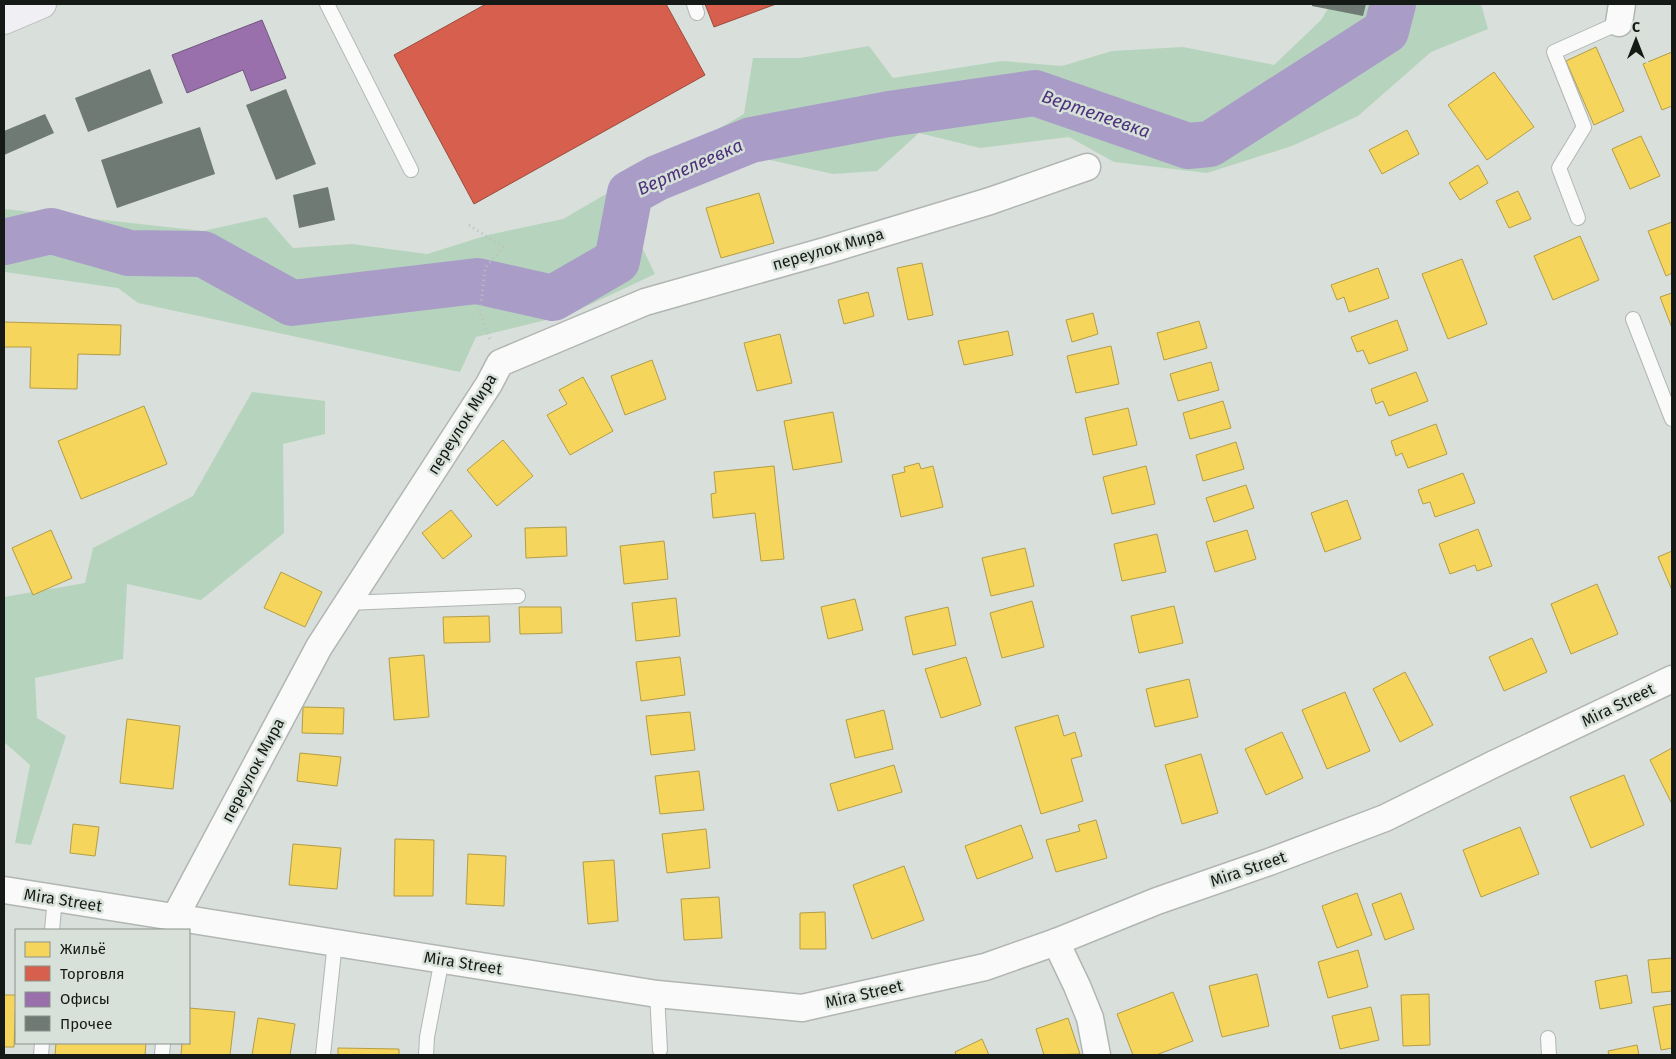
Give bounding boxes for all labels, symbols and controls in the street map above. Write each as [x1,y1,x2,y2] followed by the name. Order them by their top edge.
[1611,15,1661,65] north arrow
[1632,19,1640,36] text: С
[1039,85,1153,143] water label: Вертелеевка
[634,134,746,200] water label: Вертелеевка
[770,224,886,274] street label: переулок Мира
[423,370,501,478] street label: переулок Мира
[1578,679,1658,731] street label: Mira Street
[218,715,288,825] street label: переулок Мира
[1208,847,1289,891] street label: Mira Street
[23,884,104,916] street label: Mira Street
[15,929,190,1044] legend
[60,940,106,958] text: Жильё
[423,947,504,979] street label: Mira Street
[60,965,125,983] text: Торговля
[823,976,905,1012] street label: Mira Street
[60,990,110,1008] text: Офисы
[60,1015,112,1033] text: Прочее

